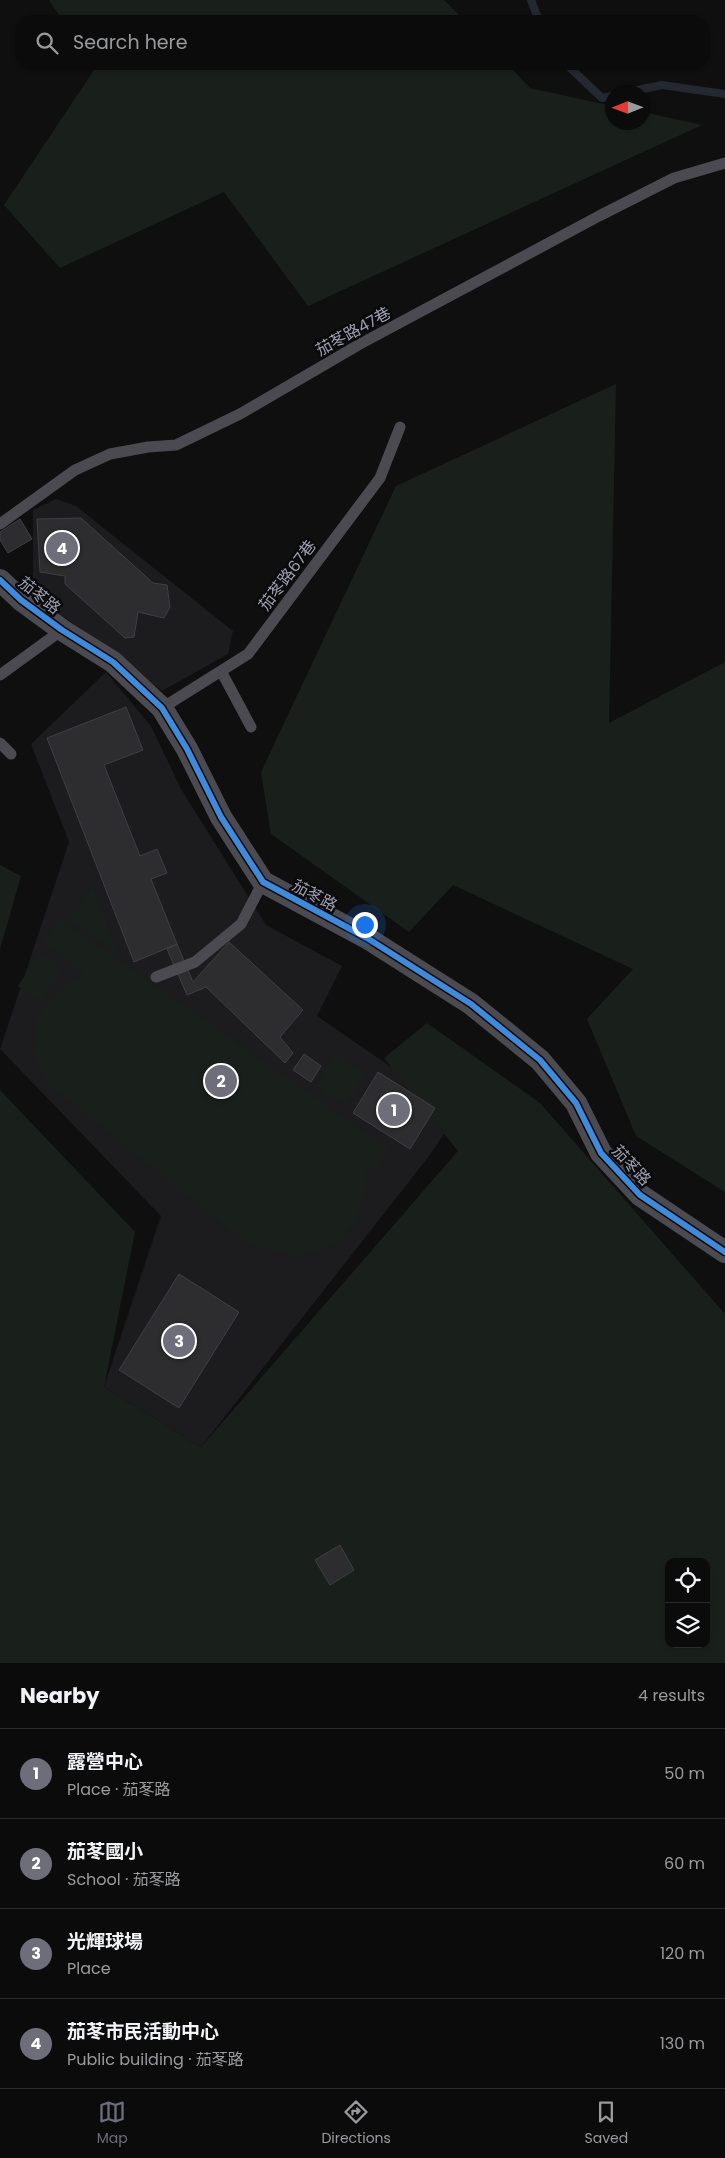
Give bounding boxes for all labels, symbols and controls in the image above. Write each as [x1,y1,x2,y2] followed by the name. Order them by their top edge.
[15,15,710,70] search box
[33,29,61,57] icon: search
[73,29,187,56] text: Search here
[605,85,650,130] north arrow
[311,301,395,362] street label: 茄苳路47巷
[46,529,78,567] pin: 4
[253,535,322,615] street label: 茄苳路67巷
[14,571,66,619] street label: 茄苳路
[288,874,341,917] street label: 茄苳路
[352,912,378,938] your location
[205,1062,237,1100] pin: 2
[378,1091,410,1129] pin: 1
[607,1140,656,1191] street label: 茄苳路
[163,1322,195,1360] pin: 3
[665,1558,710,1648] map controls
[665,1558,710,1603] button: locate
[665,1603,710,1648] button: layers
[20,1681,100,1710] text: Nearby
[638,1684,705,1707] text: 4 results
[67,1748,143,1775] text: 露營中心
[33,1762,39,1785] text: 1
[664,1762,705,1785] text: 50 m
[67,1778,171,1801] text: Place · 茄苳路
[67,1838,143,1865] text: 茄苳國小
[31,1852,41,1875] text: 2
[664,1852,705,1875] text: 60 m
[67,1868,181,1891] text: School · 茄苳路
[67,1928,143,1955] text: 光輝球場
[31,1942,41,1965] text: 3
[660,1942,705,1965] text: 120 m
[67,1957,111,1980] text: Place
[67,2018,219,2045] text: 茄苳市民活動中心
[31,2032,41,2055] text: 4
[660,2032,705,2055] text: 130 m
[67,2048,244,2071] text: Public building · 茄苳路
[97,2098,128,2149] tab: Map
[321,2098,391,2149] tab: Directions
[584,2098,628,2149] tab: Saved

